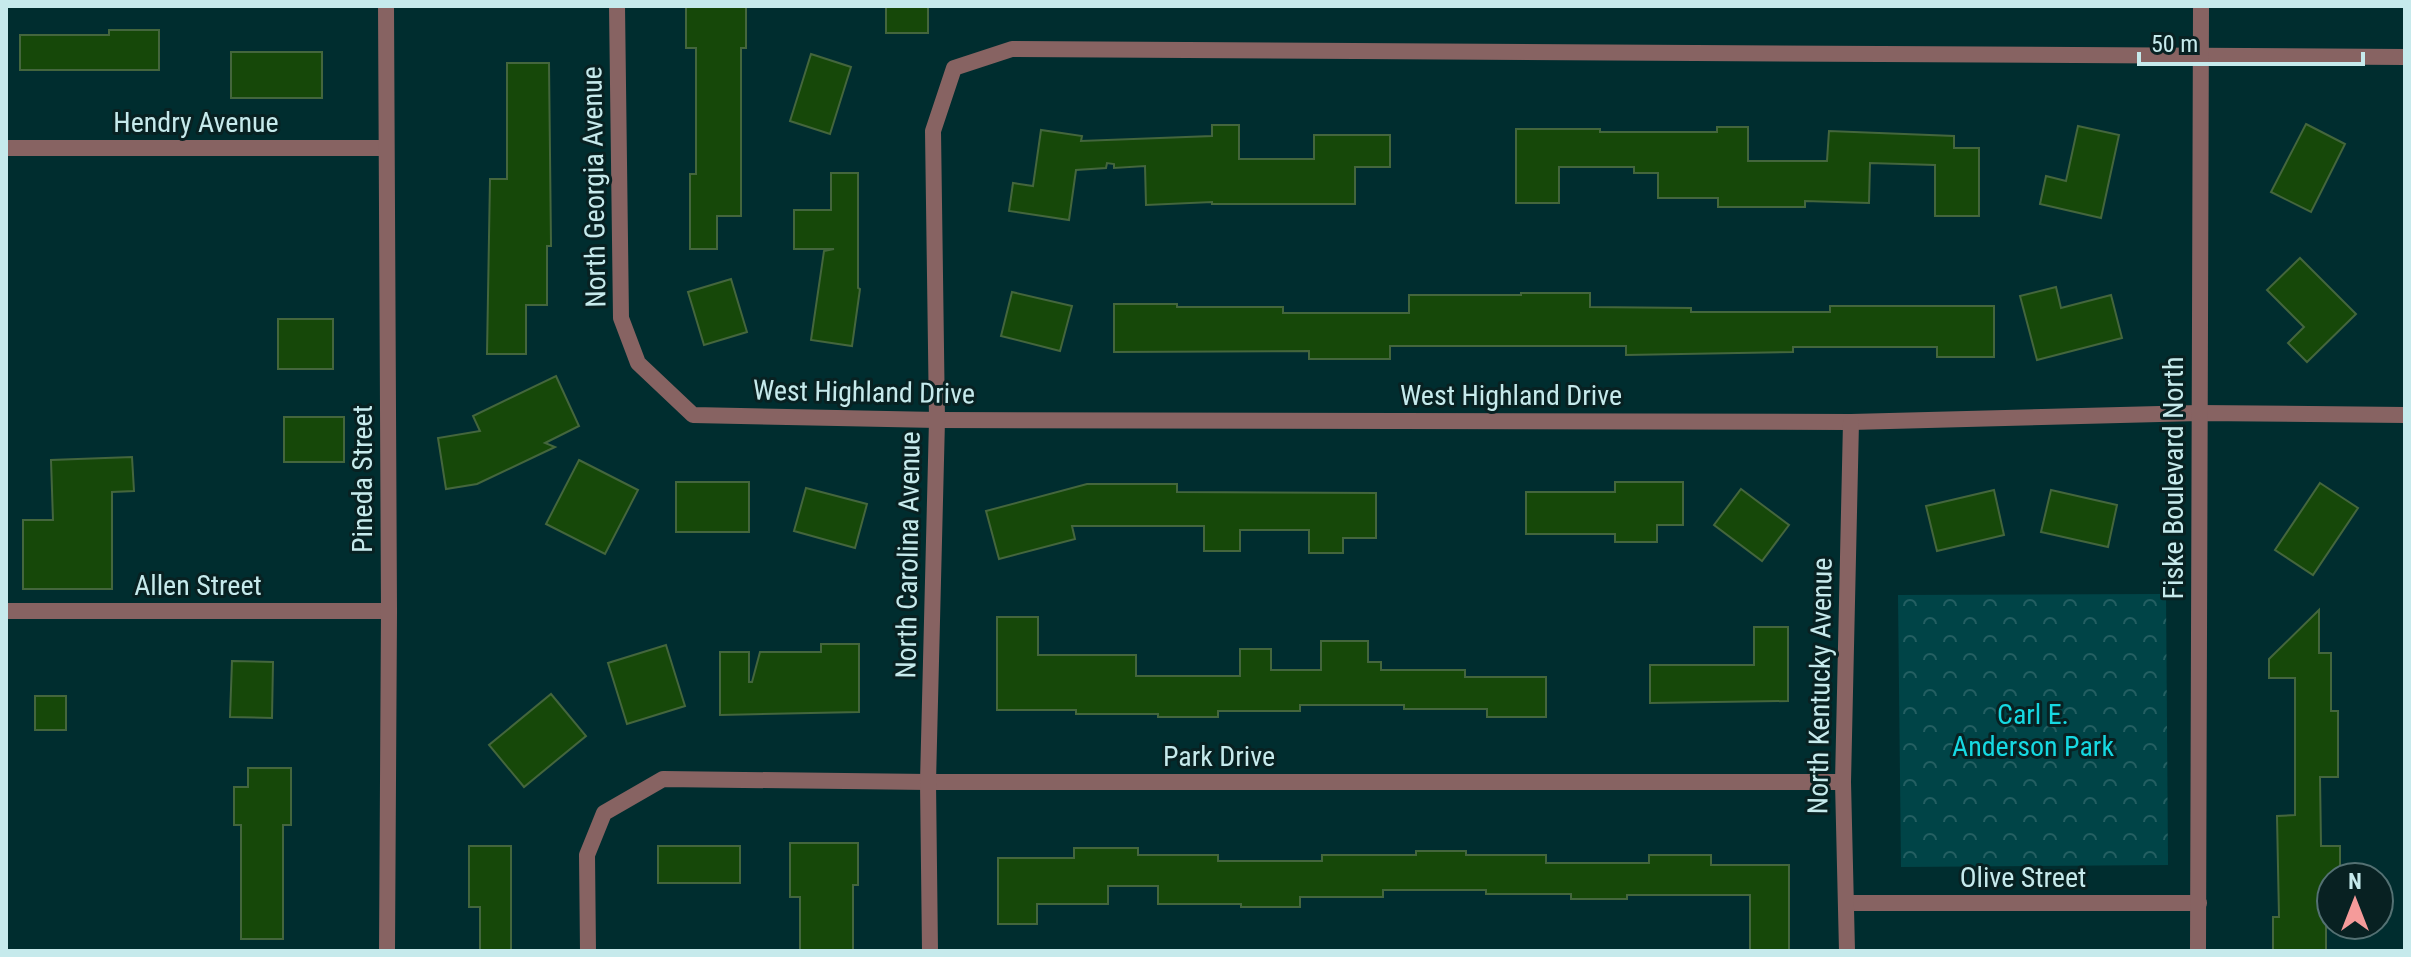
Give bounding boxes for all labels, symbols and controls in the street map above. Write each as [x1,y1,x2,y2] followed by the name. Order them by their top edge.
[2139,16,2363,66] scale bar
[2151,30,2198,58] text: 50 m
[575,66,613,308] street label: North Georgia Avenue
[113,106,279,139] street label: Hendry Avenue
[2157,356,2190,600] street label: Fiske Boulevard North
[753,374,975,410] street label: West Highland Drive
[1400,379,1622,412] street label: West Highland Drive
[346,405,379,553] street label: Pineda Street
[889,431,927,679] street label: North Carolina Avenue
[1801,557,1839,815] street label: North Kentucky Avenue
[134,569,262,602] street label: Allen Street
[1952,698,2114,763] park label: Carl E. Anderson Park
[1163,740,1275,773] street label: Park Drive
[1960,861,2086,894] street label: Olive Street
[2315,861,2395,941] north arrow
[2348,869,2362,894] text: N

